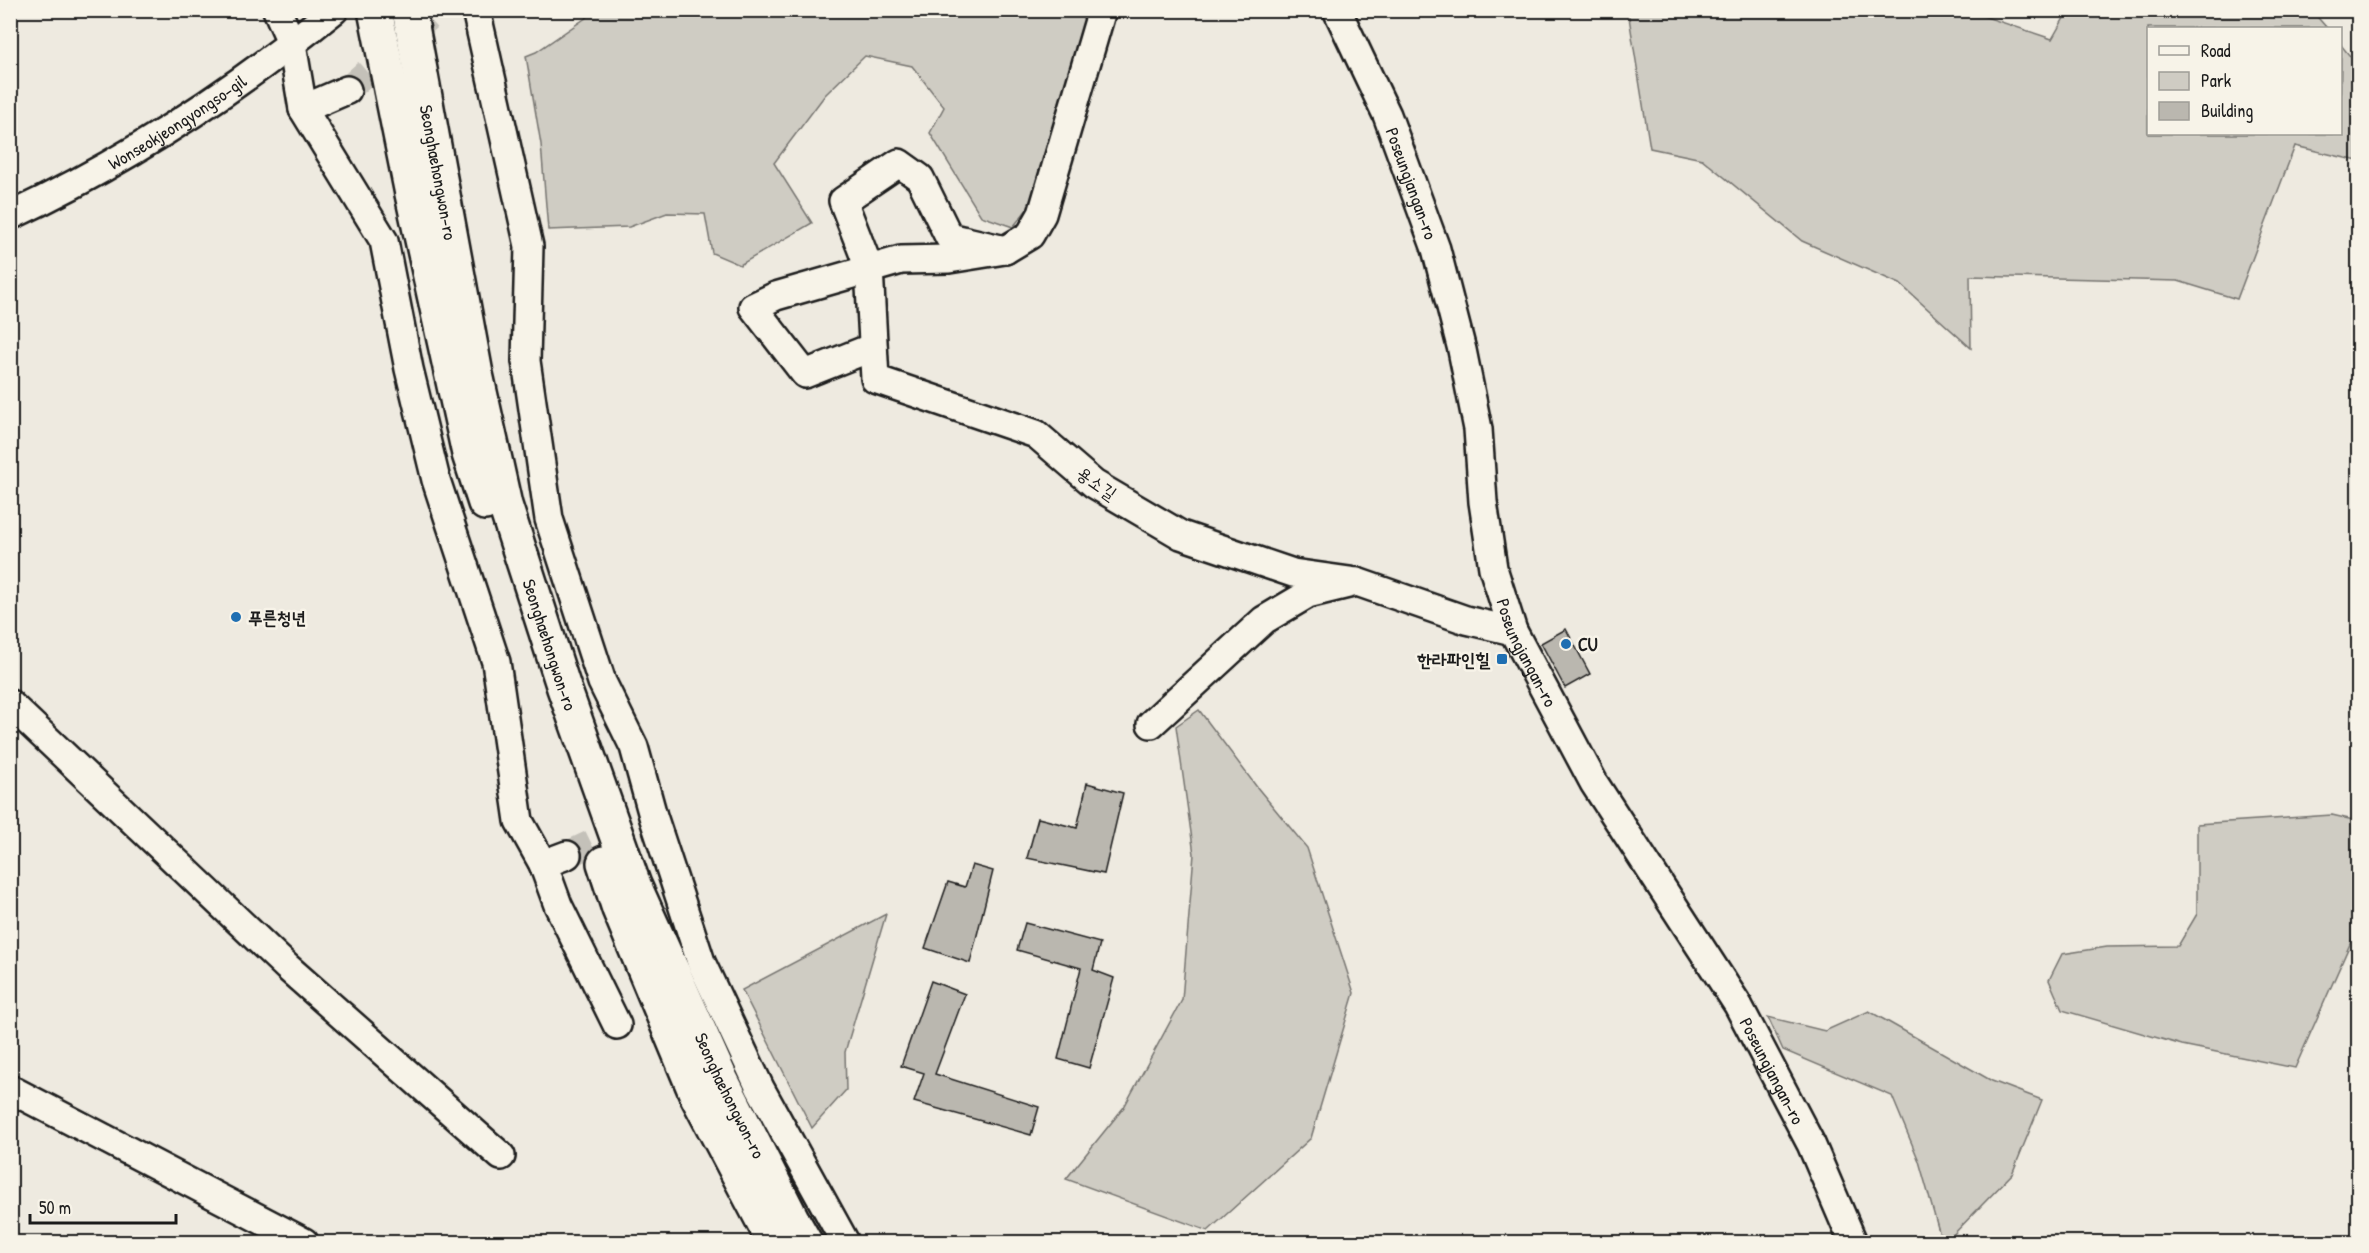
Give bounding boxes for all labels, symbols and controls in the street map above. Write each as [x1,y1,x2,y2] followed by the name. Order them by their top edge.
[2147,27,2342,135] legend
[2201,38,2231,63] text: Road
[103,68,251,175] street label: Wonseokjeongyongso-gil
[2201,68,2232,93] text: Park
[2201,98,2253,123] text: Building
[414,103,464,242] street label: Seonghaehongwon-ro
[1380,124,1444,243] street label: Poseungjangan-ro
[1072,460,1122,506] street label: 용소길
[517,576,583,714] street label: Seonghaehongwon-ro
[1491,595,1563,711] street label: Poseungjangan-ro
[248,605,306,630] place label: 푸른청년
[229,610,243,624] marker: 푸른청년
[1578,632,1598,657] place label: CU
[1559,637,1573,651] marker: CU
[1417,647,1491,672] place label: 한라파인힐
[1495,652,1509,666] marker: 한라파인힐
[1734,1013,1811,1129] street label: Poseungjangan-ro
[689,1029,772,1162] street label: Seonghaehongwon-ro
[30,1187,176,1225] scale bar
[39,1195,71,1220] text: 50 m

